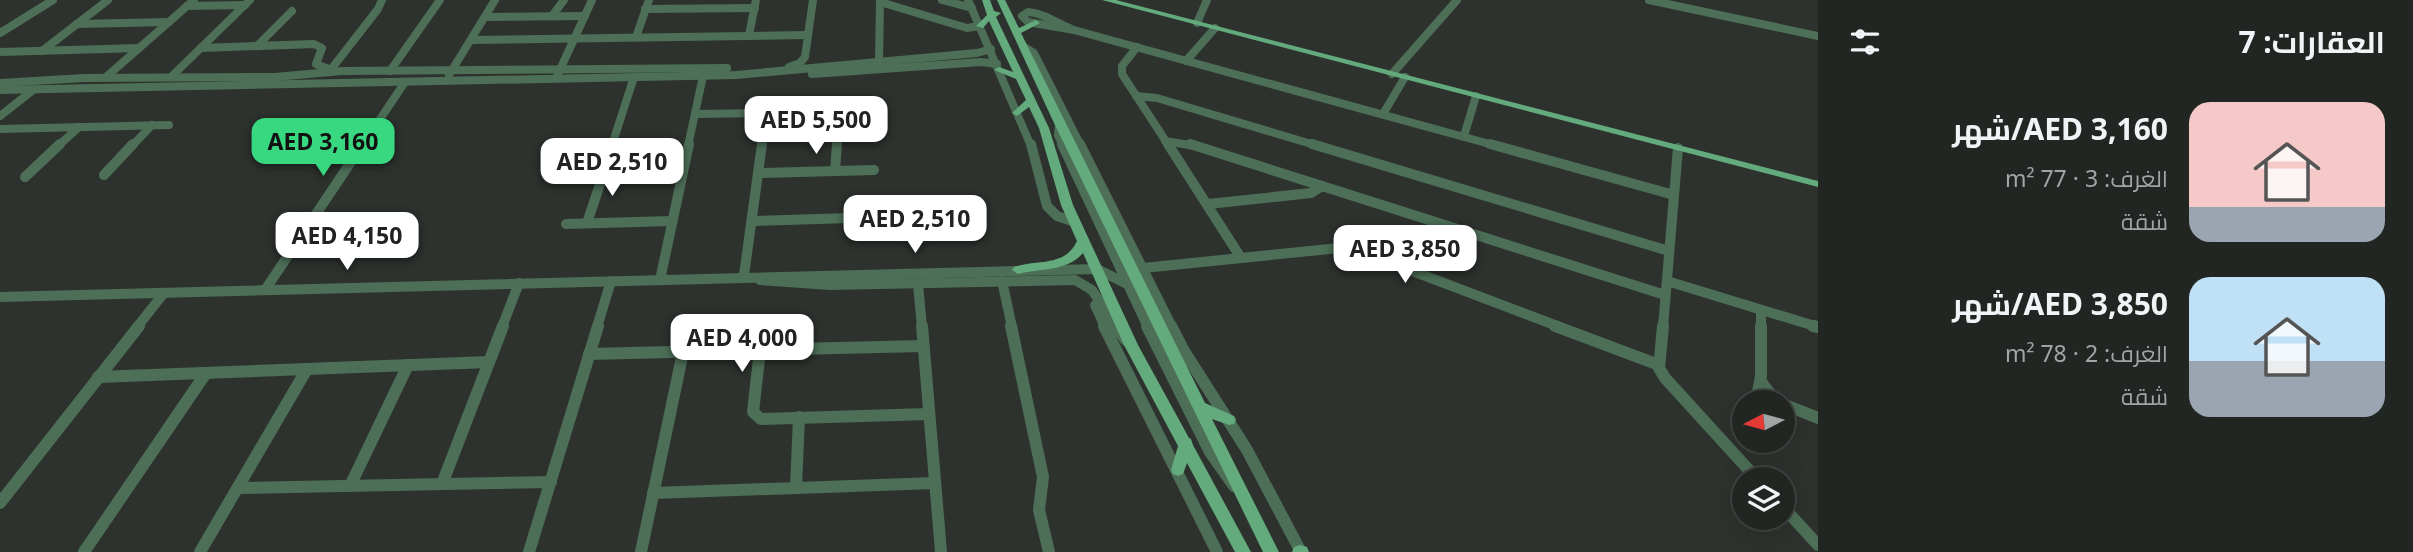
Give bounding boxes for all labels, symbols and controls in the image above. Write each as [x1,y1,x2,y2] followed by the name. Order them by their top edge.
[2238,21,2385,62] text: العقارات: 7
[1846,23,1884,61] icon: filters
[736,96,896,156] pin: AED 5,500
[761,103,871,135] text: AED 5,500
[1952,108,2168,149] text: AED 3,160/شهر
[243,118,403,178] pin: AED 3,160
[268,125,378,157] text: AED 3,160
[2245,130,2329,214] icon: home
[532,138,692,198] pin: AED 2,510
[557,145,667,177] text: AED 2,510
[2005,162,2168,194] text: الغرف: 3 · 77 m²
[835,196,995,255] pin: AED 2,510
[860,202,970,234] text: AED 2,510
[2121,205,2168,237] text: شقة
[267,212,427,272] pin: AED 4,150
[292,219,402,251] text: AED 4,150
[1325,226,1485,285] pin: AED 3,850
[1350,232,1460,264] text: AED 3,850
[1952,283,2168,324] text: AED 3,850/شهر
[2245,305,2329,389] icon: home
[662,314,822,374] pin: AED 4,000
[687,321,797,353] text: AED 4,000
[2005,337,2168,369] text: الغرف: 2 · 78 m²
[2121,380,2168,412] text: شقة
[1732,390,1796,453] north arrow
[1732,390,1795,530] map controls
[1732,467,1795,530] button: layers

